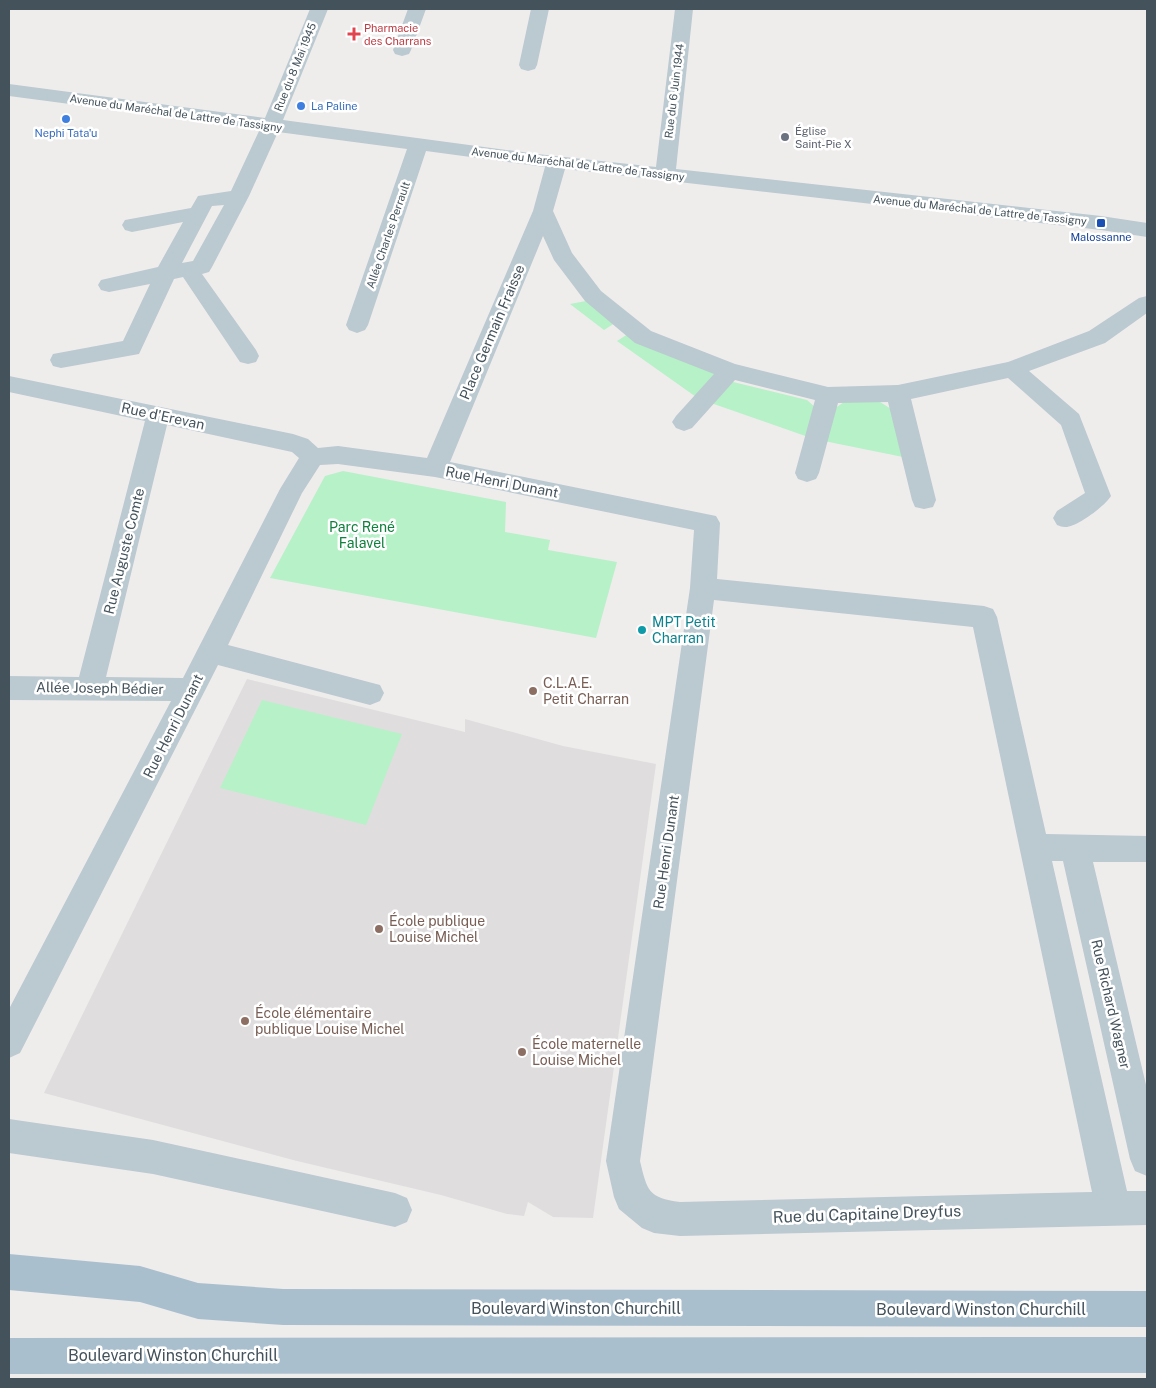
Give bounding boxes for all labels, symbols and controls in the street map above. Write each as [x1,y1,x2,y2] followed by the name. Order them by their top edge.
[272,21,318,113] street label: Rue du 8 Mai 1945
[364,22,432,47] place label: Pharmacie des Charrans
[348,28,360,40] marker: Pharmacie des Charrans
[662,43,686,139] street label: Rue du 6 Juin 1944
[69,92,283,134] street label: Avenue du Maréchal de Lattre de Tassigny
[295,100,307,112] marker: La Paline
[311,100,358,112] place label: La Paline
[60,113,72,125] marker: Nephi Tata'u
[795,124,852,150] place label: Église Saint-Pie X
[35,127,97,139] place label: Nephi Tata'u
[779,131,791,143] marker: Église Saint-Pie X
[471,145,685,183] street label: Avenue du Maréchal de Lattre de Tassigny
[364,180,412,290] street label: Allée Charles Perrault
[873,193,1087,227] street label: Avenue du Maréchal de Lattre de Tassigny
[1095,217,1107,229] marker: Malossanne
[1070,231,1132,243] place label: Malossanne
[456,262,528,402] street label: Place Germain Fraisse
[120,399,206,433] street label: Rue d'Erevan
[444,463,560,501] street label: Rue Henri Dunant
[101,486,147,616] street label: Rue Auguste Comte
[329,519,395,551] park label: Parc René Falavel
[652,614,716,646] place label: MPT Petit Charran
[636,624,648,636] marker: MPT Petit Charran
[140,671,206,781] street label: Rue Henri Dunant
[543,675,629,707] place label: C.L.A.E. Petit Charran
[36,679,164,697] street label: Allée Joseph Bédier
[527,685,539,697] marker: C.L.A.E. Petit Charran
[650,794,682,910] street label: Rue Henri Dunant
[389,912,485,945] place label: École publique Louise Michel
[373,923,385,935] marker: École publique Louise Michel
[1088,938,1134,1070] street label: Rue Richard Wagner
[255,1004,405,1037] place label: École élémentaire publique Louise Michel
[239,1015,251,1027] marker: École élémentaire publique Louise Michel
[532,1035,641,1068] place label: École maternelle Louise Michel
[516,1046,528,1058] marker: École maternelle Louise Michel
[773,1201,961,1227] street label: Rue du Capitaine Dreyfus
[471,1299,681,1318] street label: Boulevard Winston Churchill
[876,1300,1086,1319] street label: Boulevard Winston Churchill
[68,1346,278,1365] street label: Boulevard Winston Churchill

